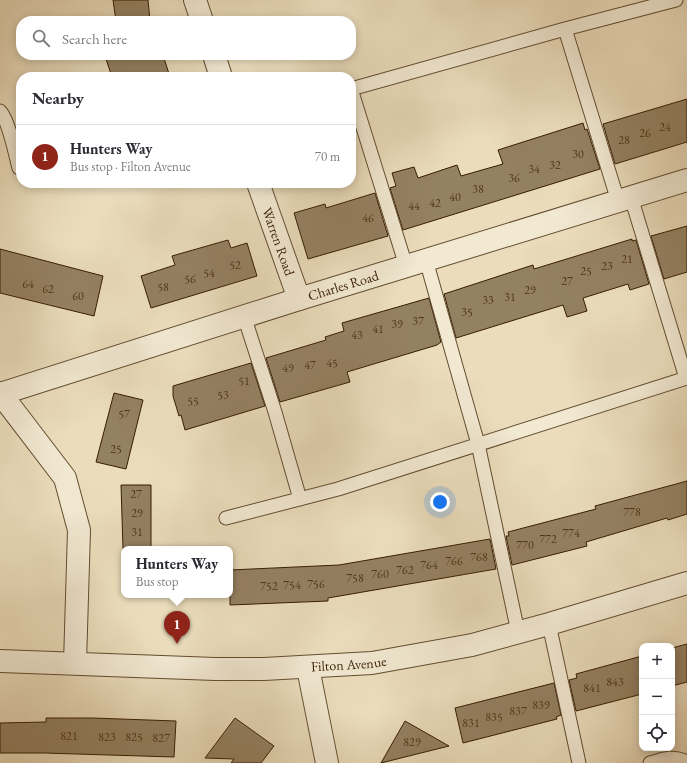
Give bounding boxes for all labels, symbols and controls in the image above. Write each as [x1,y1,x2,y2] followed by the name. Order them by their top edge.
[16,16,356,60] search box
[30,27,52,49] icon: search
[62,29,127,48] text: Search here
[32,87,84,109] text: Nearby
[659,119,671,135] house number: 24
[639,125,651,141] house number: 26
[618,132,630,148] house number: 28
[70,139,152,158] text: Hunters Way
[572,146,584,162] house number: 30
[42,148,48,165] text: 1
[315,148,340,165] text: 70 m
[549,157,561,173] house number: 32
[70,158,191,175] text: Bus stop · Filton Avenue
[528,161,540,177] house number: 34
[508,170,520,186] house number: 36
[472,181,484,197] house number: 38
[449,189,461,205] house number: 40
[429,195,441,211] house number: 42
[408,198,420,214] house number: 44
[258,205,299,279] street label: Warren Road
[362,210,374,226] house number: 46
[621,251,633,267] house number: 21
[229,257,241,273] house number: 52
[601,258,613,274] house number: 23
[580,263,592,279] house number: 25
[203,265,215,281] house number: 54
[306,266,382,305] street label: Charles Road
[184,271,196,287] house number: 56
[561,273,573,289] house number: 27
[22,276,34,292] house number: 64
[157,279,169,295] house number: 58
[42,281,54,297] house number: 62
[524,282,536,298] house number: 29
[72,288,84,304] house number: 60
[504,289,516,305] house number: 31
[482,292,494,308] house number: 33
[461,304,473,320] house number: 35
[412,313,424,329] house number: 37
[391,316,403,332] house number: 39
[372,321,384,337] house number: 41
[351,327,363,343] house number: 43
[326,355,338,371] house number: 45
[304,357,316,373] house number: 47
[282,360,294,376] house number: 49
[238,373,250,389] house number: 51
[217,387,229,403] house number: 53
[187,393,199,409] house number: 55
[118,406,130,422] house number: 57
[110,441,122,457] house number: 25
[130,486,142,502] house number: 27
[430,492,450,512] your location
[623,504,641,520] house number: 778
[131,505,143,521] house number: 29
[131,524,143,540] house number: 31
[562,525,580,541] house number: 774
[539,531,557,547] house number: 772
[516,537,534,553] house number: 770
[121,546,233,598] popup
[470,549,488,565] house number: 768
[445,553,463,569] house number: 766
[136,554,218,573] text: Hunters Way
[420,557,438,573] house number: 764
[396,562,414,578] house number: 762
[371,566,389,582] house number: 760
[346,570,364,586] house number: 758
[136,573,179,590] text: Bus stop
[307,576,325,592] house number: 756
[283,577,301,593] house number: 754
[260,578,278,594] house number: 752
[164,611,190,644] pin: 1
[639,643,675,751] map controls
[639,643,675,679] button: +
[310,651,388,675] street label: Filton Avenue
[606,674,624,690] house number: 843
[639,679,675,715] button: −
[583,680,601,696] house number: 841
[532,697,550,713] house number: 839
[509,703,527,719] house number: 837
[485,709,503,725] house number: 835
[462,715,480,731] house number: 831
[639,715,675,751] button: locate
[60,728,78,744] house number: 821
[98,729,116,745] house number: 823
[125,729,143,745] house number: 825
[152,730,170,746] house number: 827
[403,734,421,750] house number: 829

